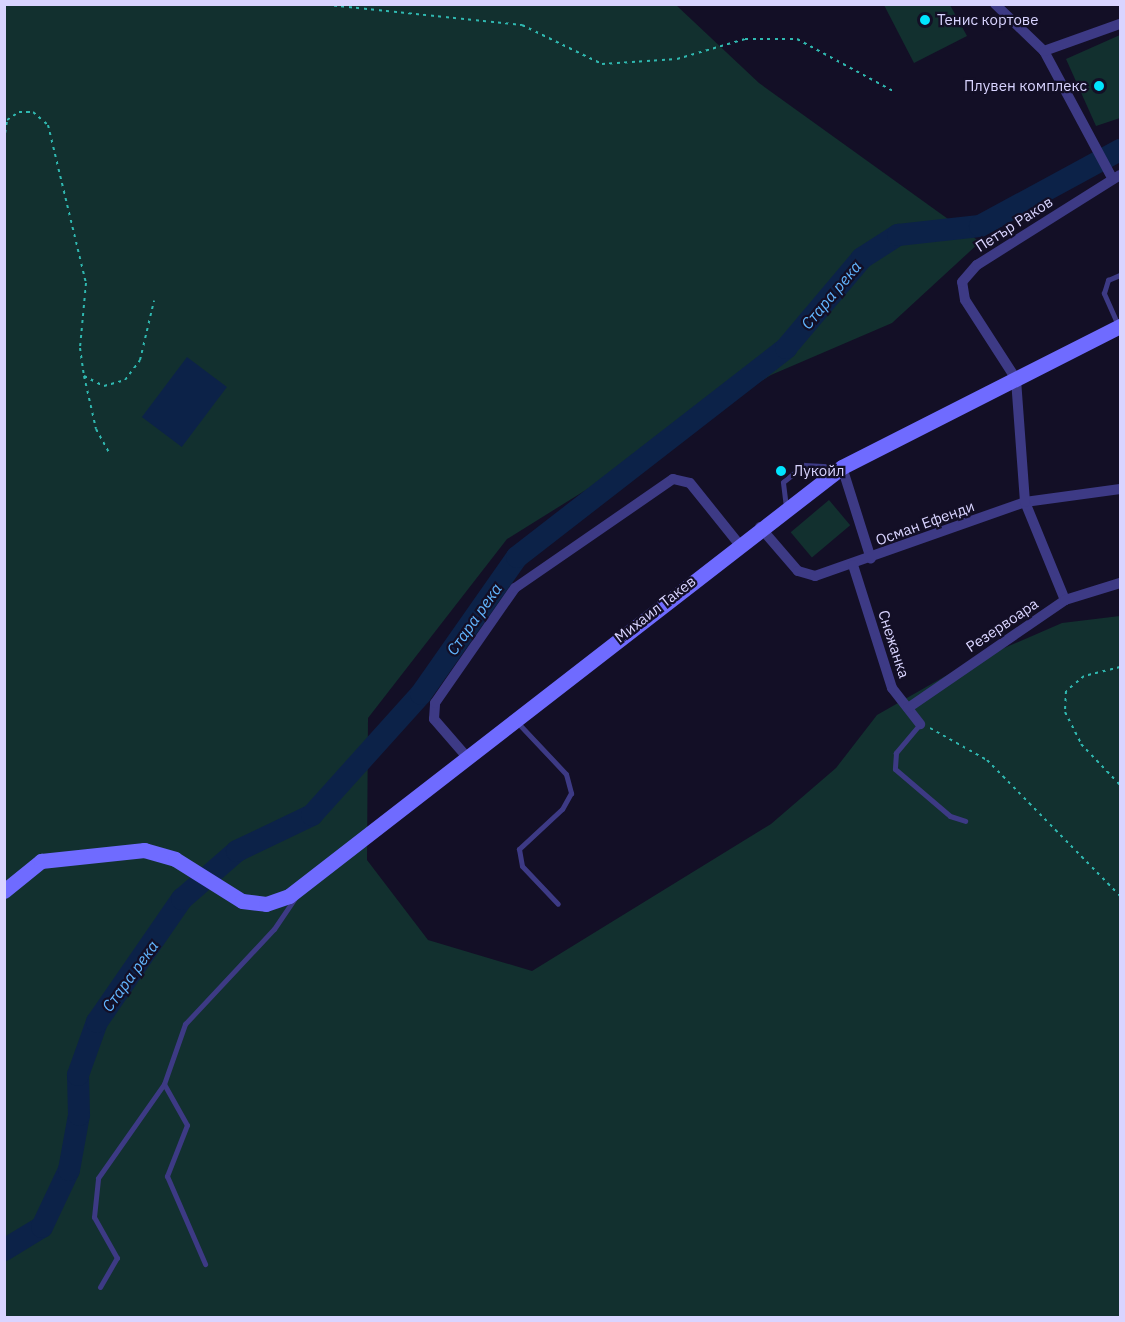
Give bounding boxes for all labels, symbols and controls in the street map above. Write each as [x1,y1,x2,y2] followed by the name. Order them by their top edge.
[937,11,1038,29] place label: Тенис кортове
[918,13,932,27] marker: Тенис кортове
[964,77,1087,95] place label: Плувен комплекс
[1092,79,1106,93] marker: Плувен комплекс
[972,192,1056,256] street label: Петър Раков
[797,257,865,333] water label: Стара река
[793,462,844,480] place label: Лукойл
[774,464,788,478] marker: Лукойл
[873,497,977,549] street label: Осман Ефенди
[611,572,699,646] street label: Михаил Такев
[442,579,506,659] water label: Стара река
[963,594,1041,656] street label: Резервоара
[875,608,913,680] street label: Снежанка
[98,937,162,1015] water label: Стара река

